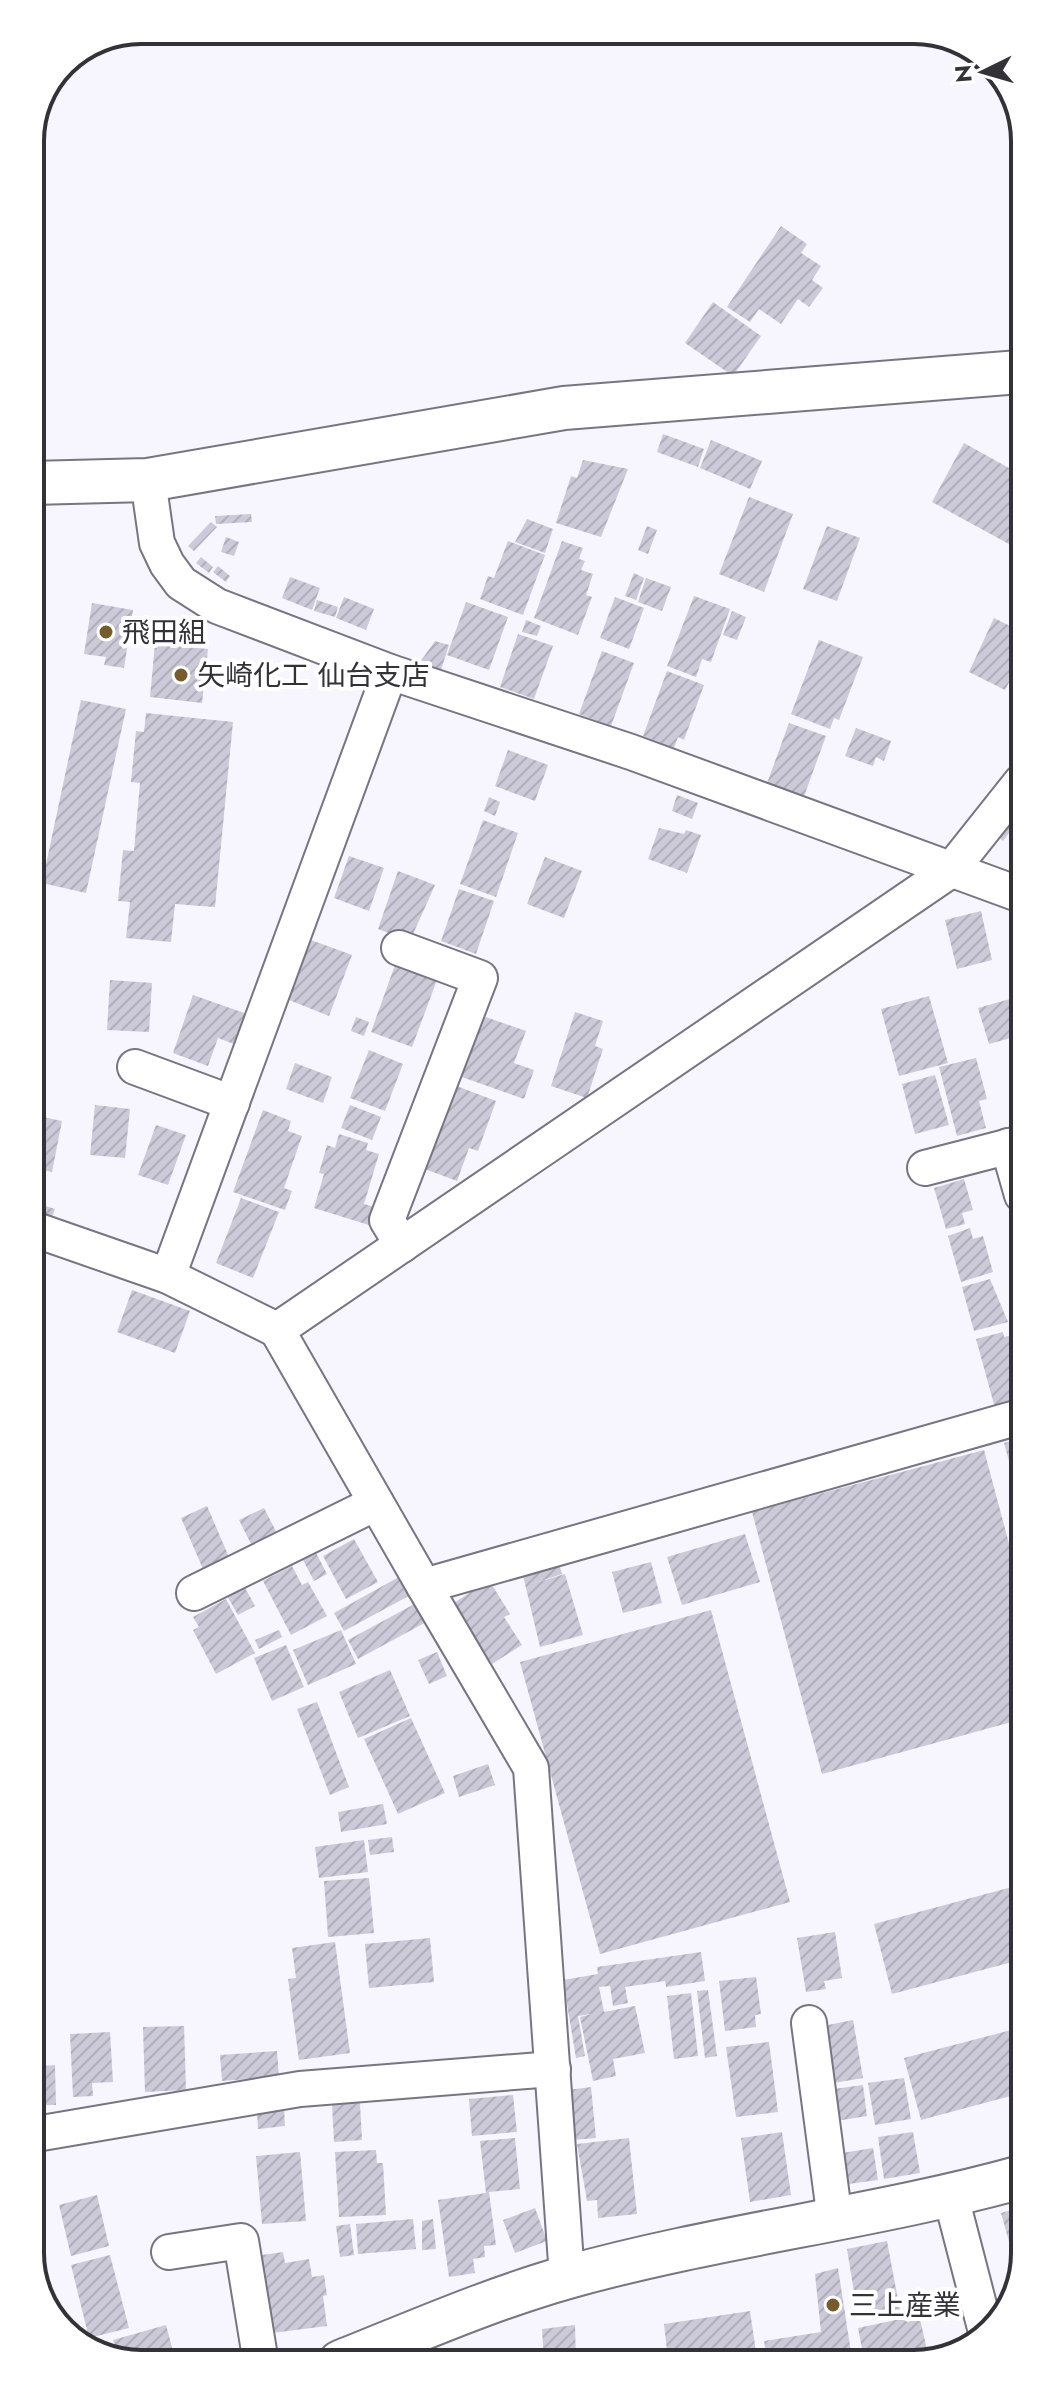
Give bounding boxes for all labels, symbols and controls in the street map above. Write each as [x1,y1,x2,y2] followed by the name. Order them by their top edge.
[943,32,1023,112] north arrow
[946,64,980,84] text: N
[122,612,206,653] place label: 飛田組
[97,623,115,641] marker: 飛田組
[197,655,429,696] place label: 矢崎化工 仙台支店
[172,666,190,684] marker: 矢崎化工 仙台支店
[849,2285,961,2326] place label: 三上産業
[824,2296,842,2314] marker: 三上産業

